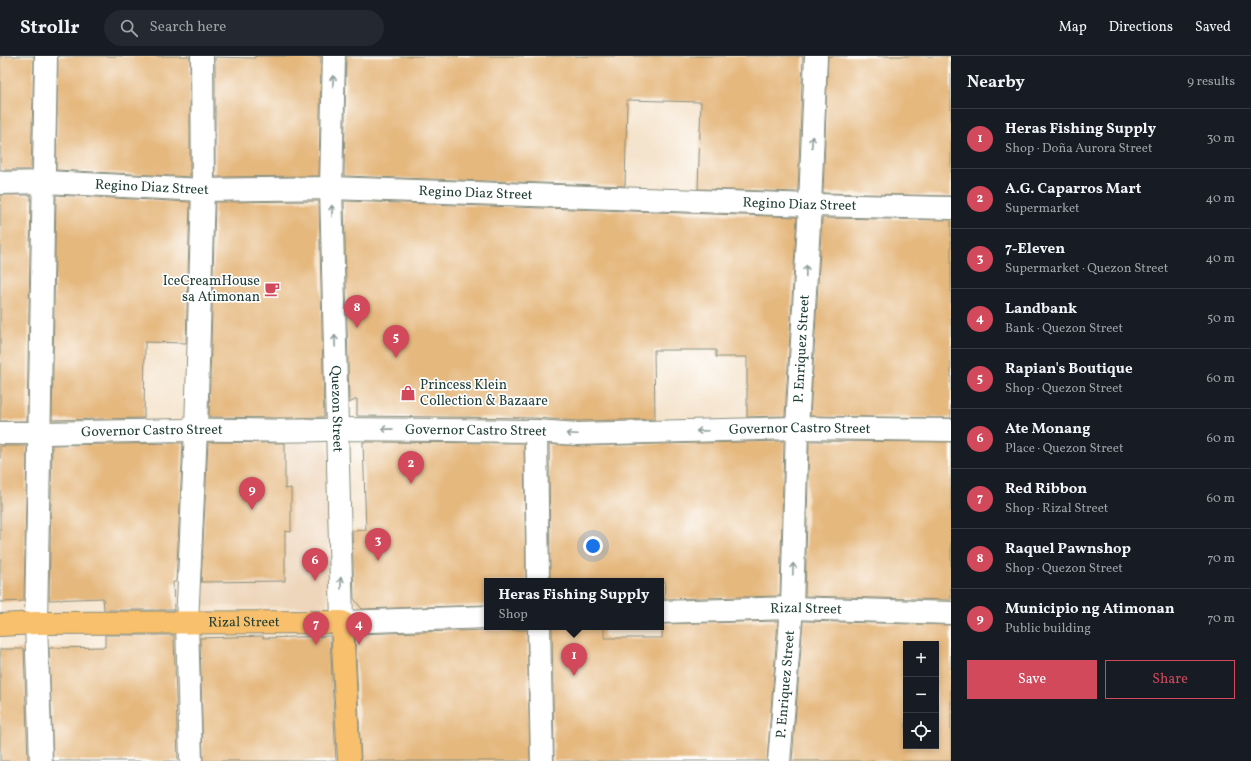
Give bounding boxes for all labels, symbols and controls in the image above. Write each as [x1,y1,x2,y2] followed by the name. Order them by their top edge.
[104,10,384,46] search box
[20,15,80,41] text: Strollr
[118,17,140,39] icon: search
[150,17,226,38] text: Search here
[1059,18,1087,37] text: Map
[1109,18,1173,37] text: Directions
[1195,18,1231,37] text: Saved
[967,71,1025,94] text: Nearby
[1187,73,1235,91] text: 9 results
[329,75,337,88] one-way arrow
[1005,119,1156,140] text: Heras Fishing Supply
[977,130,983,148] text: 1
[1207,130,1235,148] text: 30 m
[809,136,816,149] one-way arrow
[1005,140,1152,158] text: Shop · Doña Aurora Street
[94,175,209,200] street label: Regino Diaz Street
[1005,179,1141,200] text: A.G. Caparros Mart
[418,182,533,205] street label: Regino Diaz Street
[977,190,983,208] text: 2
[1206,190,1235,208] text: 40 m
[742,193,857,215] street label: Regino Diaz Street
[1005,200,1080,218] text: Supermarket
[328,205,336,218] one-way arrow
[1005,239,1065,260] text: 7-Eleven
[977,250,983,268] text: 3
[1206,250,1235,268] text: 40 m
[1005,260,1168,278] text: Supermarket · Quezon Street
[802,265,810,278] one-way arrow
[163,272,260,307] place label: IceCreamHouse sa Atimonan
[263,280,281,298] cafe icon: IceCreamHouse sa Atimonan
[789,294,814,403] street label: P. Enriquez Street
[344,295,370,328] pin: 8
[1005,299,1077,320] text: Landbank
[976,310,984,328] text: 4
[1207,310,1235,328] text: 50 m
[1005,320,1123,338] text: Bank · Quezon Street
[383,325,409,358] pin: 5
[332,335,339,348] one-way arrow
[1005,359,1133,380] text: Rapian's Boutique
[326,365,347,453] street label: Quezon Street
[977,370,983,388] text: 5
[1207,370,1235,388] text: 60 m
[420,376,548,411] place label: Princess Klein Collection & Bazaare
[1005,380,1123,398] text: Shop · Quezon Street
[399,384,417,402] shop icon: Princess Klein Collection & Bazaare
[729,418,871,439] street label: Governor Castro Street
[1005,419,1090,440] text: Ate Monang
[81,420,223,442] street label: Governor Castro Street
[405,420,548,441] street label: Governor Castro Street
[381,425,394,433] one-way arrow
[696,427,709,434] one-way arrow
[566,430,579,437] one-way arrow
[976,430,984,448] text: 6
[1207,430,1235,448] text: 60 m
[1005,440,1124,458] text: Place · Quezon Street
[398,451,424,484] pin: 2
[239,477,265,510] pin: 9
[1005,479,1087,500] text: Red Ribbon
[977,490,983,508] text: 7
[1207,490,1235,508] text: 60 m
[1005,500,1108,518] text: Shop · Rizal Street
[365,528,391,561] pin: 3
[583,536,603,556] your location
[1005,539,1131,560] text: Raquel Pawnshop
[302,548,328,581] pin: 6
[976,550,984,568] text: 8
[1207,550,1235,568] text: 70 m
[1005,560,1123,578] text: Shop · Quezon Street
[789,563,797,576] one-way arrow
[338,577,345,590] one-way arrow
[484,578,664,630] popup
[498,585,650,606] text: Heras Fishing Supply
[770,598,842,619] street label: Rizal Street
[1005,599,1175,620] text: Municipio ng Atimonan
[498,606,528,624] text: Shop
[976,610,984,628] text: 9
[1207,610,1235,628] text: 70 m
[303,612,329,645] pin: 7
[346,612,372,645] pin: 4
[208,613,280,632] street label: Rizal Street
[1005,620,1091,638] text: Public building
[771,629,800,739] street label: P. Enriquez Street
[903,641,939,749] map controls
[903,641,939,677] button: +
[561,643,587,676] pin: 1
[967,660,1097,699] button: Save
[1105,660,1235,699] button: Share
[903,677,939,713] button: −
[903,713,939,749] button: locate

